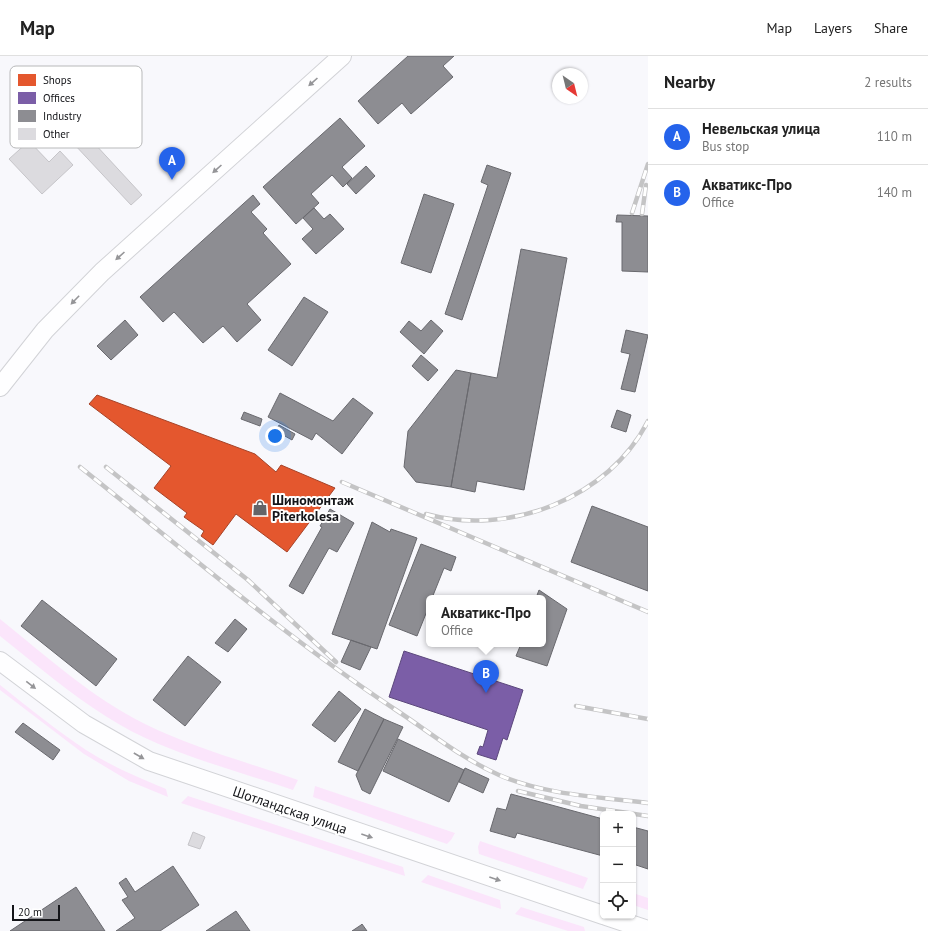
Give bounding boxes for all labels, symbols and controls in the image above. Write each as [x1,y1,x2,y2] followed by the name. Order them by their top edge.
[20,16,55,40] text: Map
[766,19,792,37] text: Map
[814,19,852,37] text: Layers
[874,19,908,37] text: Share
[10,66,142,148] legend
[552,68,588,104] north arrow
[664,71,715,93] text: Nearby
[43,73,72,87] text: Shops
[864,74,912,91] text: 2 results
[309,77,318,86] one-way arrow
[43,91,75,105] text: Offices
[43,109,82,123] text: Industry
[702,119,820,138] text: Невельская улица
[43,127,70,141] text: Other
[673,128,681,145] text: A
[877,128,912,145] text: 110 m
[702,138,749,155] text: Bus stop
[159,147,185,180] pin: A
[212,164,222,174] one-way arrow
[702,175,792,194] text: Акватикс-Про
[673,184,681,201] text: B
[877,184,912,201] text: 140 m
[702,194,734,211] text: Office
[115,251,125,261] one-way arrow
[70,295,80,305] one-way arrow
[265,426,285,446] your location
[272,491,354,525] place label: Шиномонтаж Piterkolesa
[251,499,269,517] shop icon: Шиномонтаж Piterkolesa
[426,595,546,647] popup
[441,603,531,622] text: Акватикс-Про
[441,622,473,639] text: Office
[473,660,499,693] pin: B
[25,681,36,690] one-way arrow
[133,753,145,759] one-way arrow
[230,782,350,838] street label: Шотландская улица
[600,811,636,919] map controls
[600,811,636,847] button: +
[362,833,374,839] one-way arrow
[600,847,636,883] button: −
[490,876,502,882] one-way arrow
[600,883,636,919] button: locate
[12,903,60,922] scale bar
[18,905,42,919] text: 20 m

